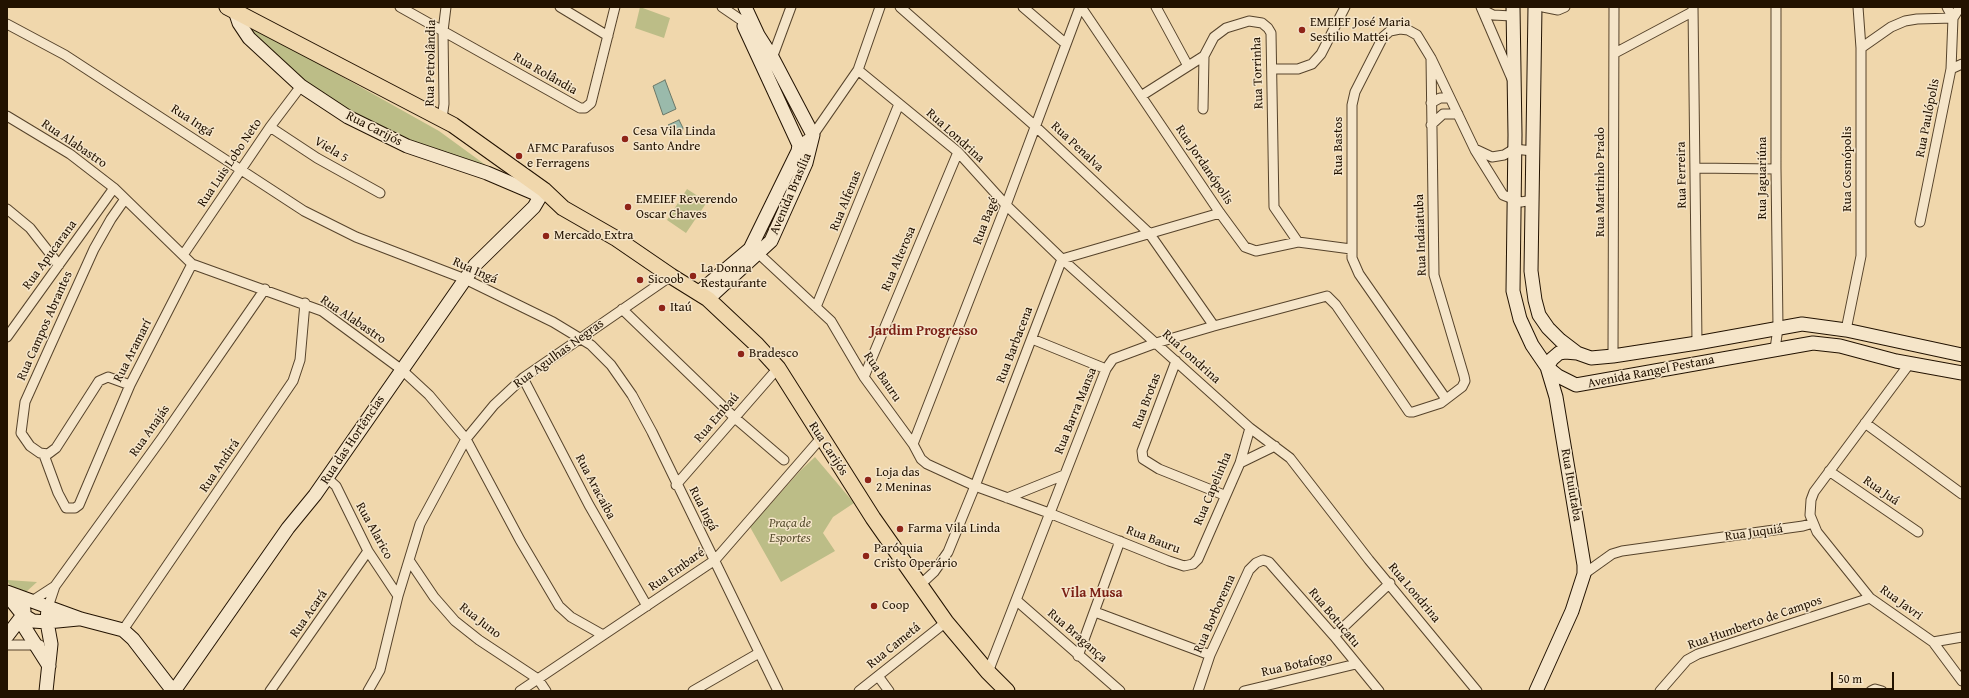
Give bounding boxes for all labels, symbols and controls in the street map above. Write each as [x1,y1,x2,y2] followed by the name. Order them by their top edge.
[1310,15,1410,46] place label: EMEIEF José Maria Sestilio Mattei
[422,19,440,107] street label: Rua Petrolândia
[1297,25,1307,35] marker: EMEIEF José Maria Sestilio Mattei
[1249,37,1267,109] street label: Rua Torrinha
[510,49,580,99] street label: Rua Rolândia
[1913,77,1943,159] street label: Rua Paulópolis
[168,102,216,140] street label: Rua Ingá
[923,106,987,166] street label: Rua Londrina
[343,108,405,150] street label: Rua Carijós
[38,116,110,172] street label: Rua Alabastro
[195,116,265,210] street label: Rua Luis Lobo Neto
[1331,117,1347,175] street label: Rua Bastos
[1048,119,1106,175] street label: Rua Penalva
[1172,122,1236,208] street label: Rua Jordanópolis
[633,124,716,155] place label: Cesa Vila Linda Santo Andre
[1840,126,1856,212] street label: Rua Cosmópolis
[1593,127,1609,237] street label: Rua Martinho Prado
[311,134,351,166] street label: Viela 5
[620,134,630,144] marker: Cesa Vila Linda Santo Andre
[1755,137,1771,219] street label: Rua Jaguariúna
[527,141,614,172] place label: AFMC Parafusos e Ferragens
[1674,141,1690,209] street label: Rua Ferreira
[514,151,524,161] marker: AFMC Parafusos e Ferragens
[767,151,815,237] street label: Avenida Brasília
[827,168,865,234] street label: Rua Alfenas
[636,192,738,223] place label: EMEIEF Reverendo Oscar Chaves
[1412,194,1430,276] street label: Rua Indaiatuba
[970,195,1002,247] street label: Rua Bagé
[623,202,633,212] marker: EMEIEF Reverendo Oscar Chaves
[20,217,80,293] street label: Rua Apucarana
[878,224,920,294] street label: Rua Alterosa
[554,228,633,244] place label: Mercado Extra
[541,231,551,241] marker: Mercado Extra
[450,254,500,288] street label: Rua Ingá
[701,261,767,292] place label: La Donna Restaurante
[14,269,76,383] street label: Rua Campos Abrantes
[688,271,698,281] marker: La Donna Restaurante
[648,272,684,288] place label: Sicoob
[635,275,645,285] marker: Sicoob
[317,292,389,348] street label: Rua Alabastro
[670,300,692,316] place label: Itaú
[657,303,667,313] marker: Itaú
[993,305,1037,385] street label: Rua Barbacena
[511,316,607,392] street label: Rua Agulhas Negras
[110,317,156,385] street label: Rua Aramarí
[870,323,978,339] district label: Jardim Progresso
[1159,327,1223,387] street label: Rua Londrina
[749,346,798,362] place label: Bradesco
[736,349,746,359] marker: Bradesco
[860,349,904,405] street label: Rua Bauru
[1586,352,1716,392] street label: Avenida Rangel Pestana
[1052,365,1100,457] street label: Rua Barra Mansa
[1129,371,1165,431] street label: Rua Brotas
[691,390,743,446] street label: Rua Embaú
[317,393,389,487] street label: Rua das Hortências
[127,402,173,460] street label: Rua Anajás
[805,419,851,479] street label: Rua Carijós
[197,436,243,496] street label: Rua Andirá
[1557,447,1585,523] street label: Rua Ituiutaba
[1191,450,1235,528] street label: Rua Capelinha
[571,452,619,522] street label: Rua Aracaiba
[876,465,931,496] place label: Loja das 2 Meninas
[1860,473,1902,509] street label: Rua Juá
[863,475,873,485] marker: Loja das 2 Meninas
[685,484,721,534] street label: Rua Ingá
[352,500,396,562] street label: Rua Alarico
[769,516,811,547] park label: Praça de Esportes
[908,521,1000,537] place label: Farma Vila Linda
[1724,521,1784,545] street label: Rua Juquiá
[1124,523,1182,557] street label: Rua Bauru
[895,524,905,534] marker: Farma Vila Linda
[874,541,957,572] place label: Paróquia Cristo Operário
[646,545,708,595] street label: Rua Embaré
[861,551,871,561] marker: Paróquia Cristo Operário
[1385,560,1443,626] street label: Rua Londrina
[1191,572,1239,656] street label: Rua Borborema
[1877,582,1925,624] street label: Rua Javri
[1061,585,1123,601] district label: Vila Musa
[1305,585,1363,651] street label: Rua Botucatu
[287,587,331,641] street label: Rua Acará
[1686,593,1824,653] street label: Rua Humberto de Campos
[882,598,909,614] place label: Coop
[456,600,504,642] street label: Rua Juno
[869,601,879,611] marker: Coop
[1044,606,1110,666] street label: Rua Bragança
[864,620,924,672] street label: Rua Cametá
[1260,649,1334,681] street label: Rua Botafogo
[1833,664,1896,690] scale bar
[1838,670,1862,687] text: 50 m

